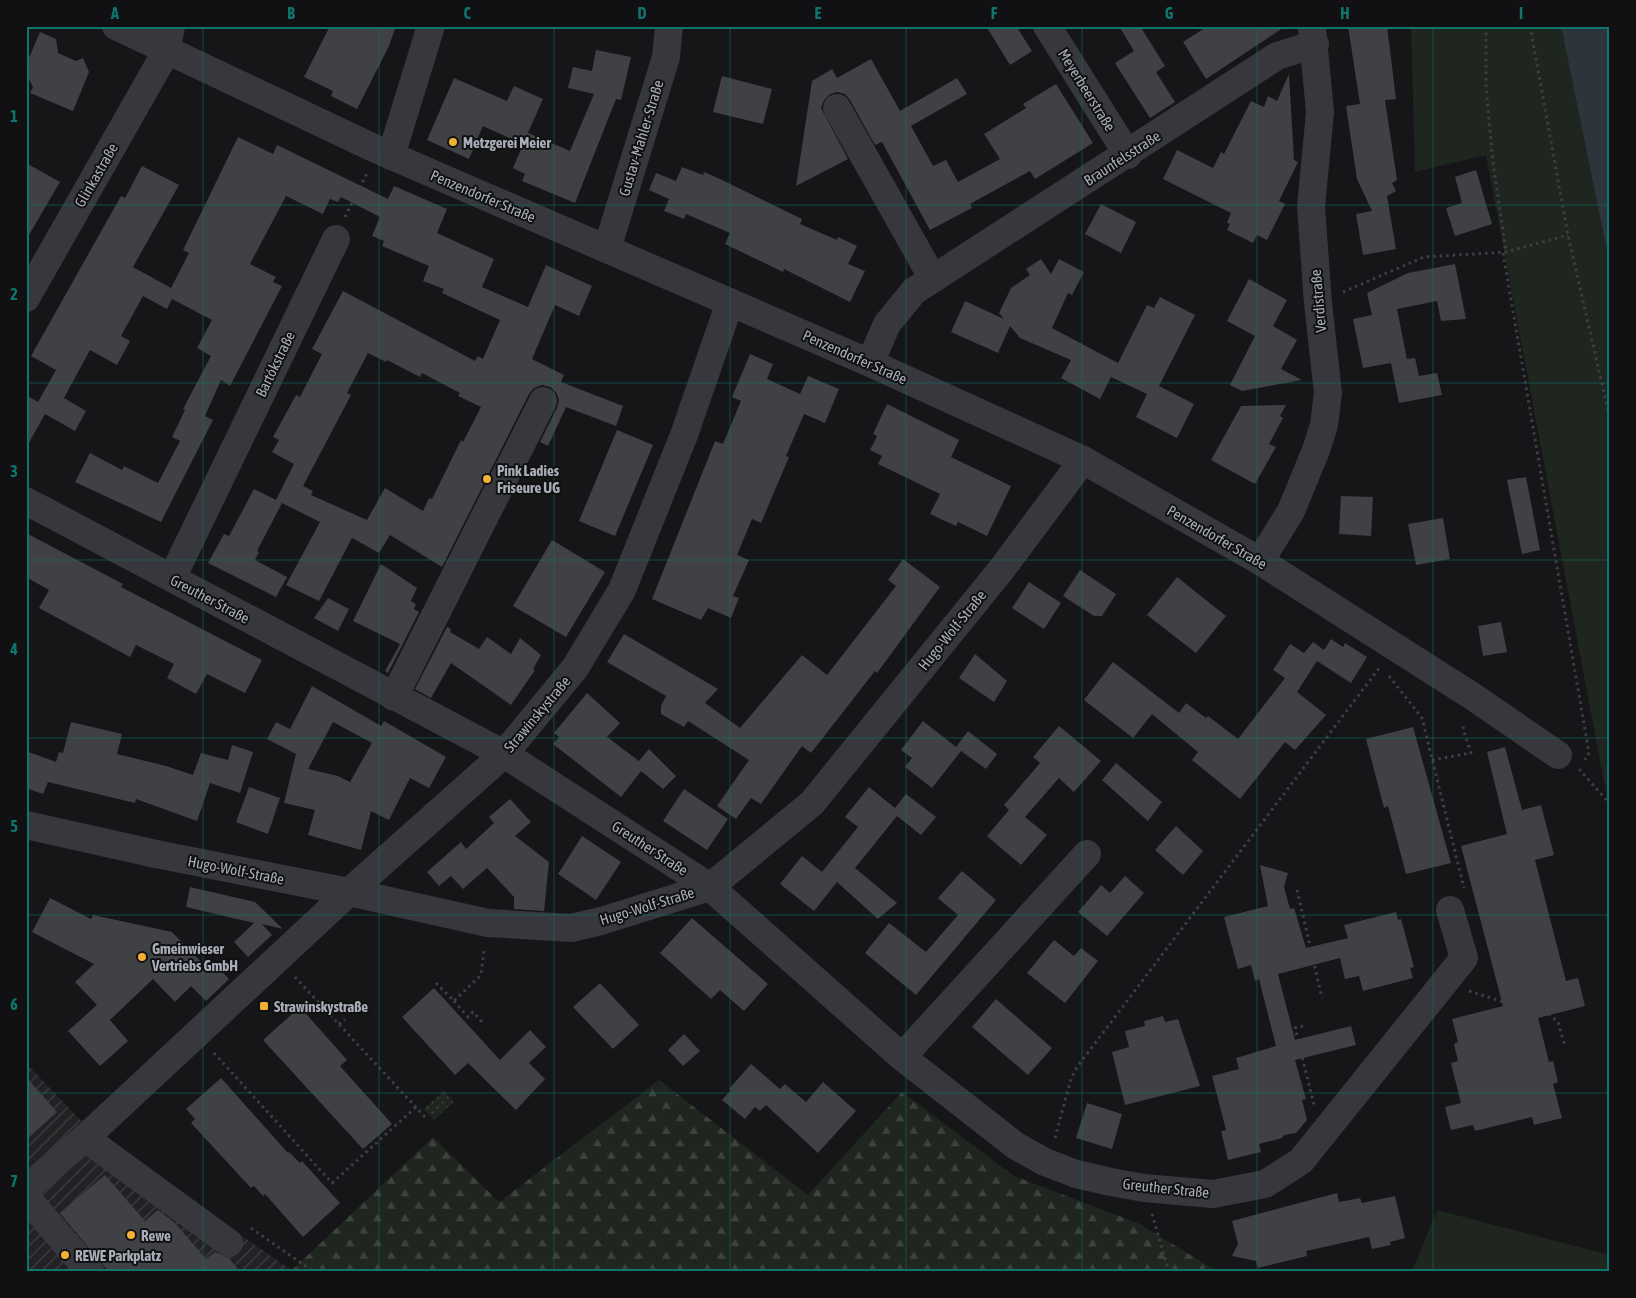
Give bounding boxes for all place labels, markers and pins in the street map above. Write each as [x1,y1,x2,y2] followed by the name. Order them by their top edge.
[463,134,551,151] place label: Metzgerei Meier
[447,136,459,148] marker: Metzgerei Meier
[497,462,560,496] place label: Pink Ladies Friseure UG
[481,473,493,485] marker: Pink Ladies Friseure UG
[151,940,238,974] place label: Gmeinwieser Vertriebs GmbH
[136,951,148,963] marker: Gmeinwieser Vertriebs GmbH
[274,998,368,1015] place label: Strawinskystraße
[258,1000,270,1012] marker: Strawinskystraße
[141,1227,171,1244] place label: Rewe
[125,1229,137,1241] marker: Rewe
[75,1247,162,1264] place label: REWE Parkplatz
[59,1249,71,1261] marker: REWE Parkplatz

